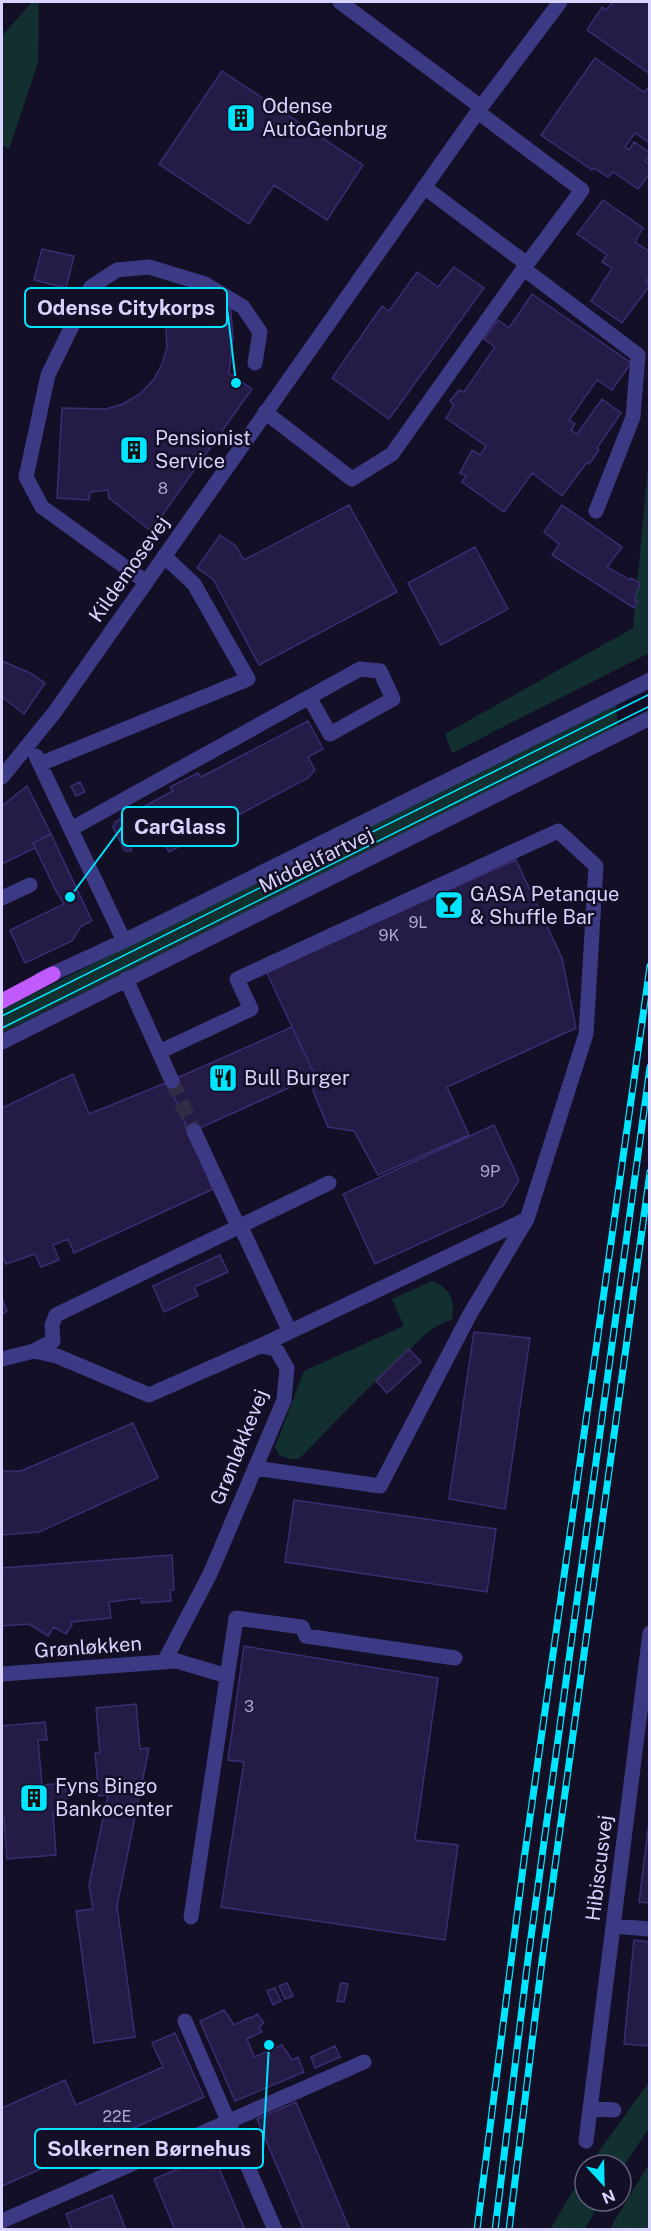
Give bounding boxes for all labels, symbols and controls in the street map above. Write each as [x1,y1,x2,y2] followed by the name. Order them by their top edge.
[262,94,388,141] place label: Odense AutoGenbrug
[225,102,257,134] building icon: Odense AutoGenbrug
[25,288,227,327] callout: Odense Citykorps
[37,295,215,320] text: Odense Citykorps
[155,426,251,473] place label: Pensionist Service
[118,434,150,466] building icon: Pensionist Service
[158,479,168,498] house number: 8
[84,511,174,627] street label: Kildemosevej
[122,807,238,846] callout: CarGlass
[134,814,226,839] text: CarGlass
[255,822,377,898] street label: Middelfartvej
[470,882,619,929] place label: GASA Petanque & Shuffle Bar
[433,889,465,921] bar icon: GASA Petanque & Shuffle Bar
[408,913,428,932] house number: 9L
[379,926,400,945] house number: 9K
[207,1062,239,1094] restaurant icon: Bull Burger
[244,1066,350,1090] place label: Bull Burger
[480,1162,500,1181] house number: 9P
[205,1386,273,1508] street label: Grønløkkevej
[33,1631,143,1663] street label: Grønløkken
[244,1697,254,1716] house number: 3
[55,1774,173,1821] place label: Fyns Bingo Bankocenter
[18,1782,50,1814] building icon: Fyns Bingo Bankocenter
[581,1814,617,1922] street label: Hibiscusvej
[103,2107,132,2126] house number: 22E
[35,2129,263,2168] callout: Solkernen Børnehus
[47,2136,251,2161] text: Solkernen Børnehus
[573,2153,633,2213] north arrow
[599,2185,618,2208] text: N

